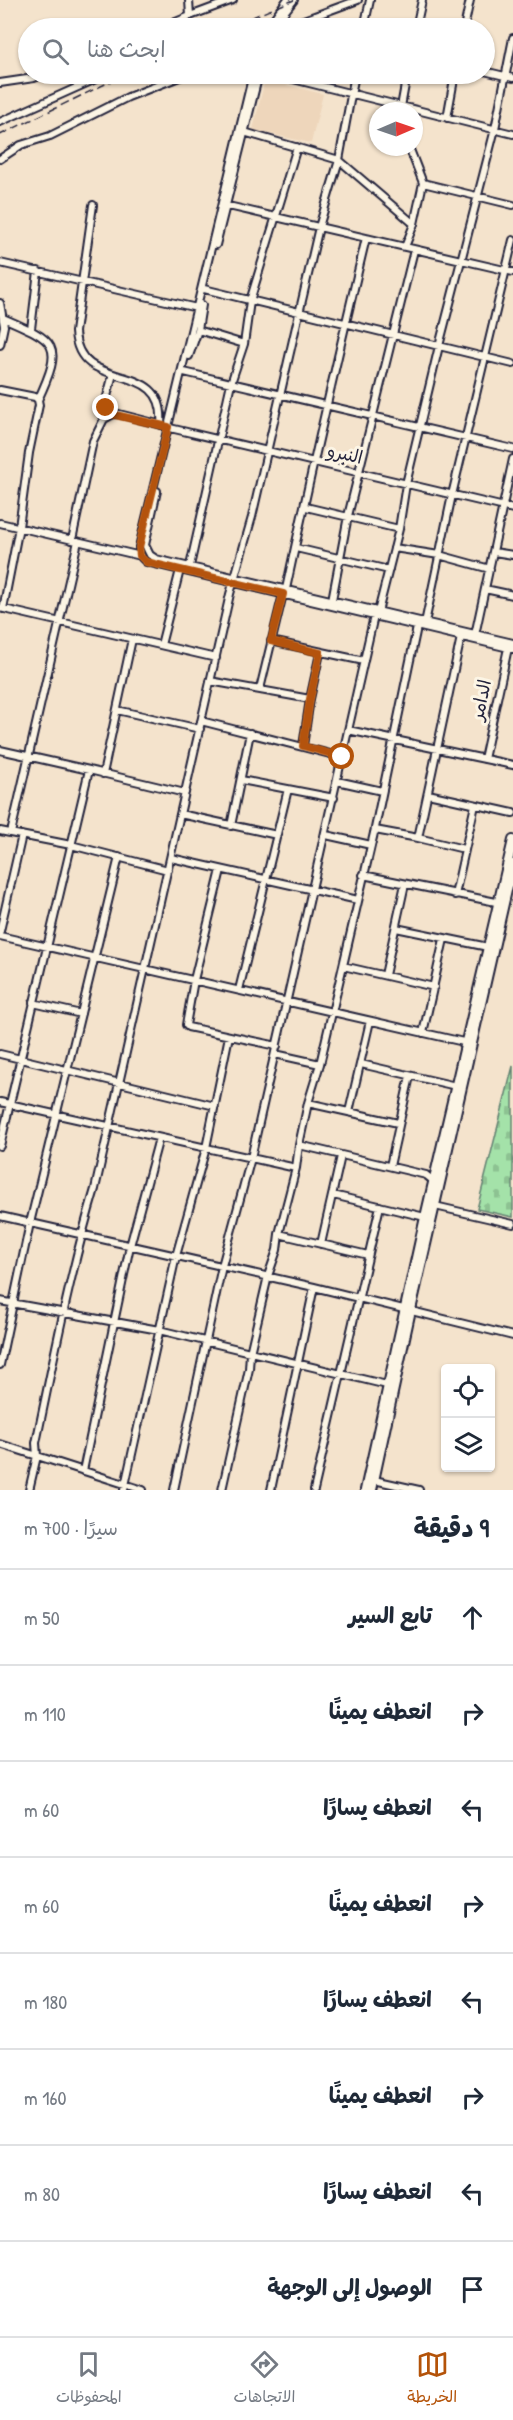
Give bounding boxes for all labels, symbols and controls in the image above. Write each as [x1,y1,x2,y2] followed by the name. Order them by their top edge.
[18,18,495,84] search box
[87,34,166,64] text: ابحث هنا
[39,35,72,68] icon: search
[369,102,423,156] north arrow
[92,394,118,420] route end
[324,437,365,470] street label: النبرو
[464,677,497,724] street label: الدامر
[328,743,354,769] route start
[441,1364,495,1472] map controls
[441,1364,495,1418] button: locate
[441,1418,495,1472] button: layers
[413,1510,489,1545] text: 9 دقيقة
[24,1514,118,1541] text: سيرًا · 700 m
[349,1600,432,1630] text: تابع السير
[456,1601,489,1634] icon: ahead
[24,1604,60,1631] text: 50 m
[329,1696,432,1726] text: انعطف يمينًا
[456,1697,489,1730] icon: right
[24,1700,66,1727] text: 110 m
[323,1792,432,1822] text: انعطف يسارًا
[456,1793,489,1826] icon: left
[24,1796,59,1823] text: 60 m
[329,1888,432,1918] text: انعطف يمينًا
[456,1889,489,1922] icon: right
[24,1892,59,1919] text: 60 m
[323,1984,432,2014] text: انعطف يسارًا
[456,1985,489,2018] icon: left
[24,1988,67,2015] text: 180 m
[329,2080,432,2110] text: انعطف يمينًا
[456,2081,489,2114] icon: right
[24,2084,66,2111] text: 160 m
[323,2176,432,2206] text: انعطف يسارًا
[456,2177,489,2210] icon: left
[24,2180,60,2207] text: 80 m
[267,2272,432,2302] text: الوصول إلى الوجهة
[456,2273,489,2306] icon: arrive
[56,2348,122,2411] tab: المحفوظات
[234,2348,295,2411] tab: الاتجاهات
[407,2348,457,2411] tab: الخريطة

